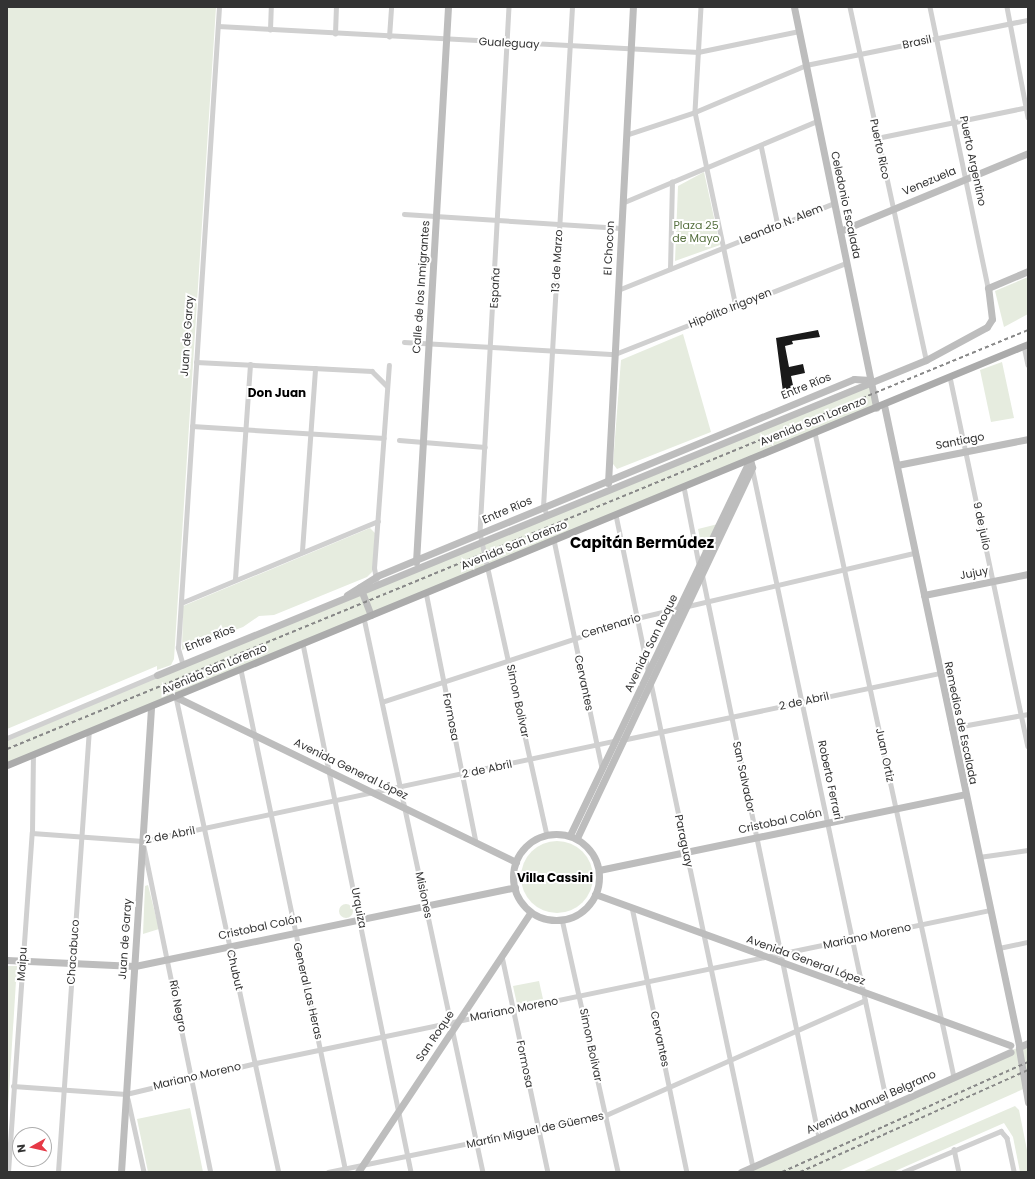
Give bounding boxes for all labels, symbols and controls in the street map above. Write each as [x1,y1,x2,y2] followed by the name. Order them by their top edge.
[901,32,933,52] street label: Brasil
[478,35,540,51] street label: Gualeguay
[957,115,989,207] street label: Puerto Argentino
[867,118,893,180] street label: Puerto Rico
[828,150,864,260] street label: Celedonio Escalada
[900,164,958,198] street label: Venezuela
[737,201,825,247] street label: Leandro N. Alem
[672,219,720,245] park label: Plaza 25 de Mayo
[410,220,432,354] street label: Calle de los Inmigrantes
[601,220,617,276] street label: El Chocon
[549,229,565,293] street label: 13 de Marzo
[487,267,503,309] street label: España
[687,285,773,331] street label: Hipólito Irigoyen
[178,295,196,377] street label: Juan de Garay
[779,370,833,402] street label: Entre Ríos
[248,386,306,400] district label: Don Juan
[758,394,868,448] street label: Avenida San Lorenzo
[934,430,986,452] street label: Santiago
[480,494,534,526] street label: Entre Ríos
[970,501,994,551] street label: 9 de julio
[459,518,569,572] street label: Avenida San Lorenzo
[570,534,714,552] district label: Capitán Bermúdez
[959,564,989,582] street label: Jujuy
[622,592,680,694] street label: Avenida San Roque
[580,611,642,641] street label: Centenario
[183,622,237,654] street label: Entre Ríos
[159,641,269,697] street label: Avenida San Lorenzo
[572,654,596,712] street label: Cervantes
[942,660,980,786] street label: Remedios de Escalada
[504,663,532,739] street label: Simon Bolivar
[778,689,830,713] street label: 2 de Abril
[440,692,462,742] street label: Formosa
[873,727,897,783] street label: Juan Ortiz
[292,736,410,802] street label: Avenida General López
[815,739,845,821] street label: Roberto Ferrari
[730,740,758,814] street label: San Salvador
[461,757,513,781] street label: 2 de Abril
[737,806,823,836] street label: Cristobal Colón
[672,813,696,869] street label: Paraguay
[144,824,196,846] street label: 2 de Abril
[413,871,435,919] street label: Misiones
[517,871,593,885] district label: Villa Cassini
[349,887,369,929] street label: Urquiza
[116,898,134,980] street label: Juan de Garay
[217,912,303,942] street label: Cristobal Colón
[64,919,82,985] street label: Chacabuco
[822,920,912,952] street label: Mariano Moreno
[745,932,867,988] street label: Avenida General López
[290,941,326,1041] street label: General Las Heras
[14,947,30,981] street label: Maipu
[224,949,246,991] street label: Chubut
[167,979,189,1033] street label: Río Negro
[469,994,559,1024] street label: Mariano Moreno
[577,1007,605,1083] street label: Simon Bolivar
[413,1008,457,1064] street label: San Roque
[648,1010,672,1068] street label: Cervantes
[514,1039,536,1089] street label: Formosa
[152,1059,242,1093] street label: Mariano Moreno
[804,1067,938,1137] street label: Avenida Manuel Belgrano
[465,1109,605,1151] street label: Martín Miguel de Güemes
[12,1127,52,1167] north arrow
[13,1143,30,1154] text: N

